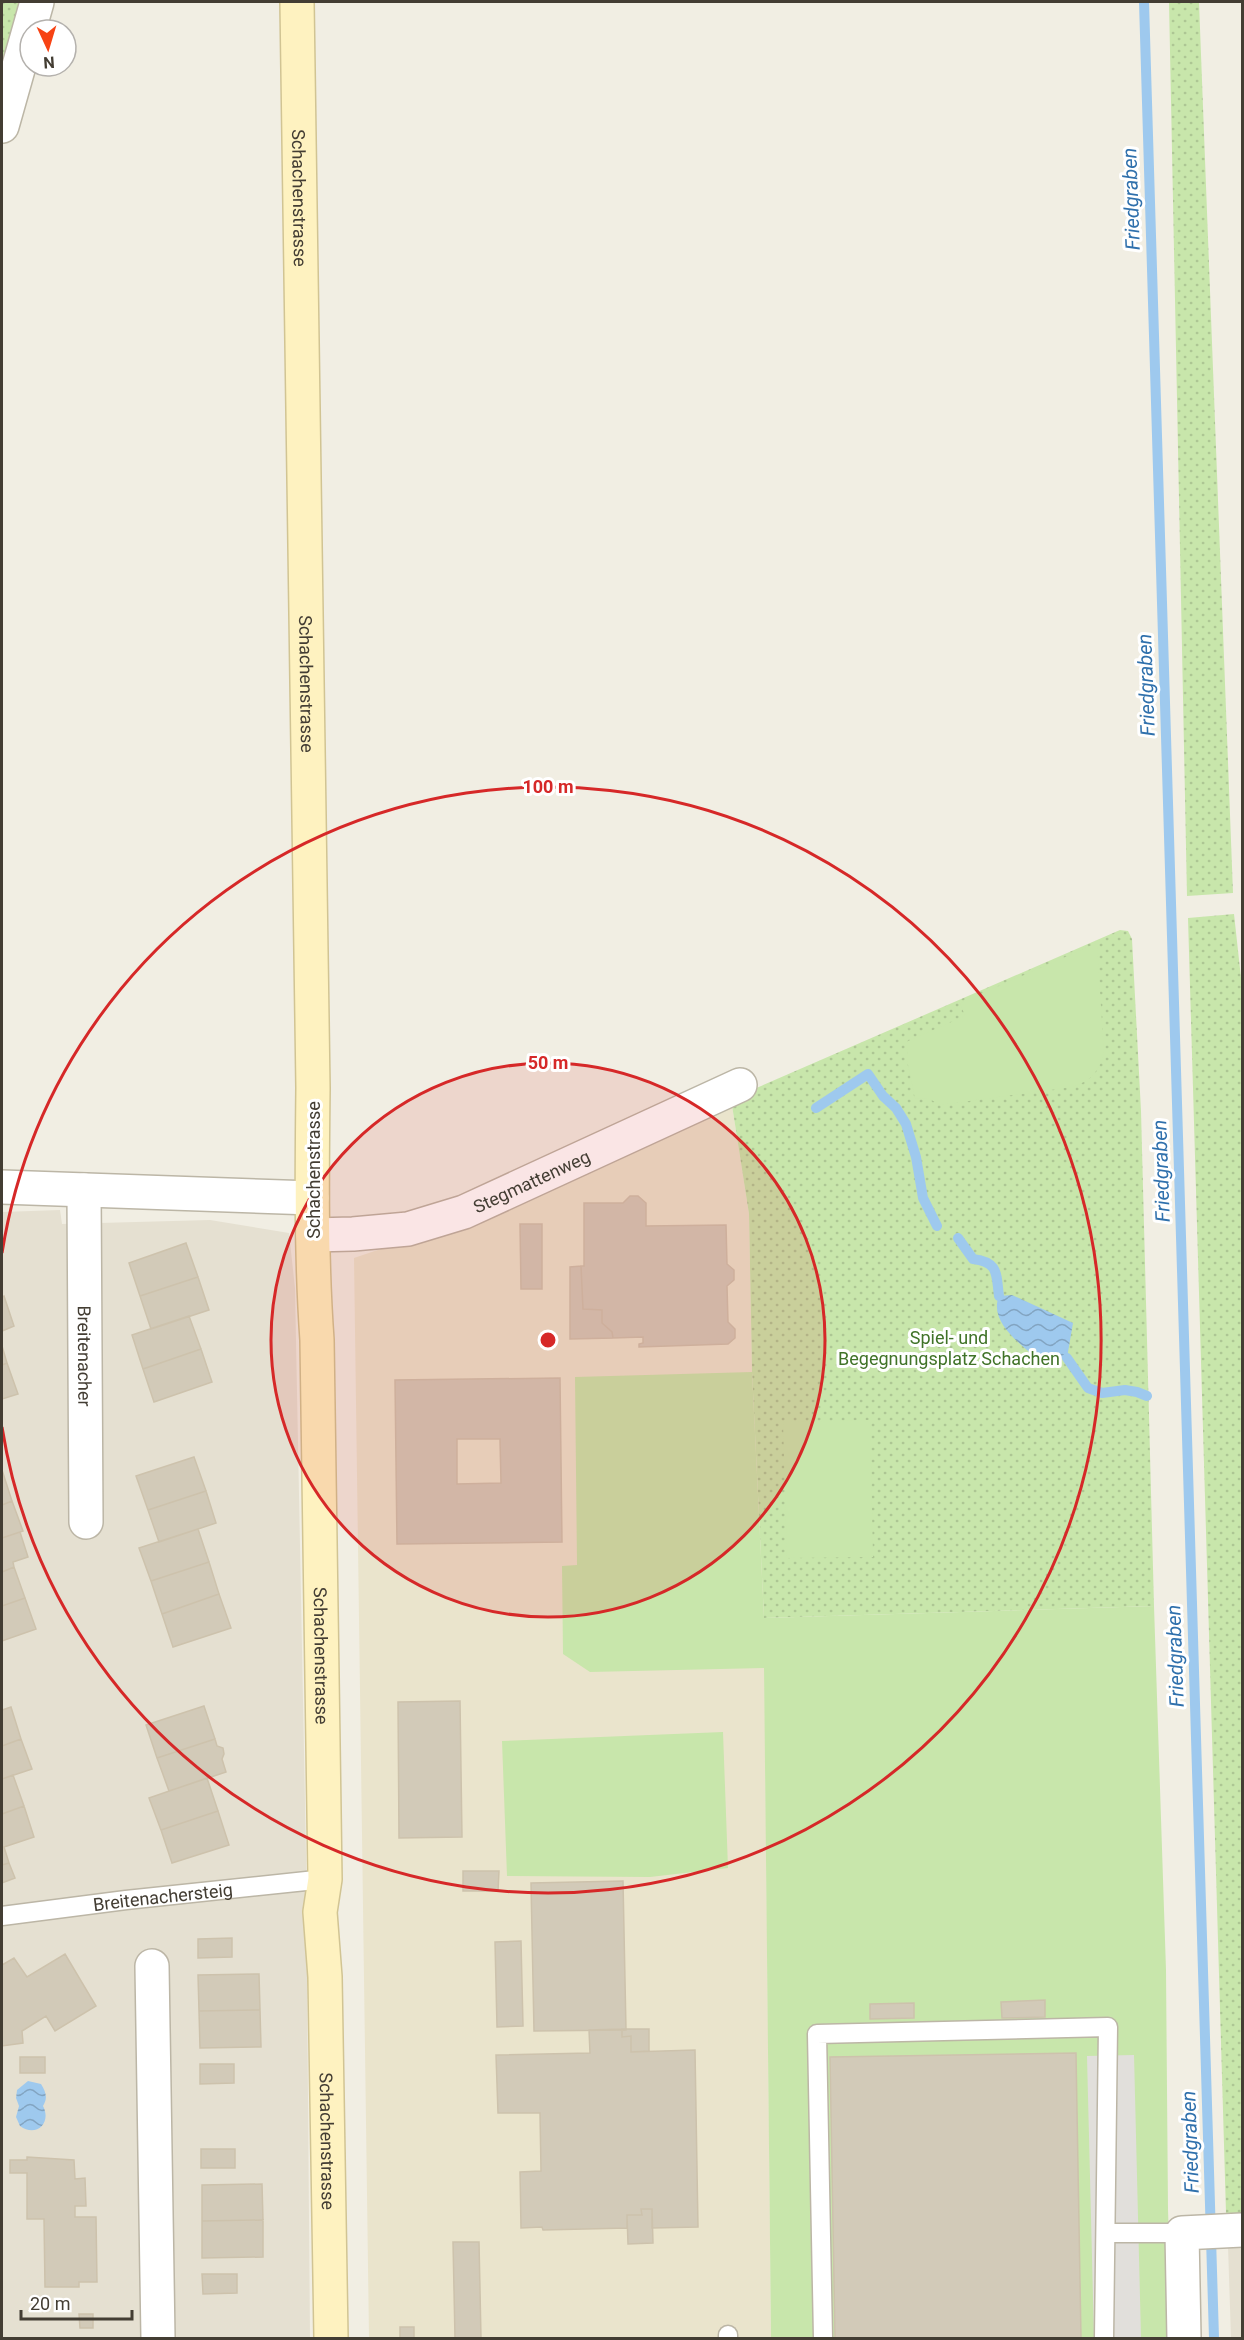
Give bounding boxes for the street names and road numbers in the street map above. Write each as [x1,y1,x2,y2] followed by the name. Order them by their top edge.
[288,129,311,267] street label: Schachenstrasse
[296,615,319,753] street label: Schachenstrasse
[303,1101,324,1239] street label: Schachenstrasse
[470,1145,593,1217] street label: Stegmattenweg
[74,1305,96,1407] street label: Breitenacher
[310,1587,333,1725] street label: Schachenstrasse
[92,1878,234,1915] street label: Breitenachersteig
[316,2072,339,2210] street label: Schachenstrasse

